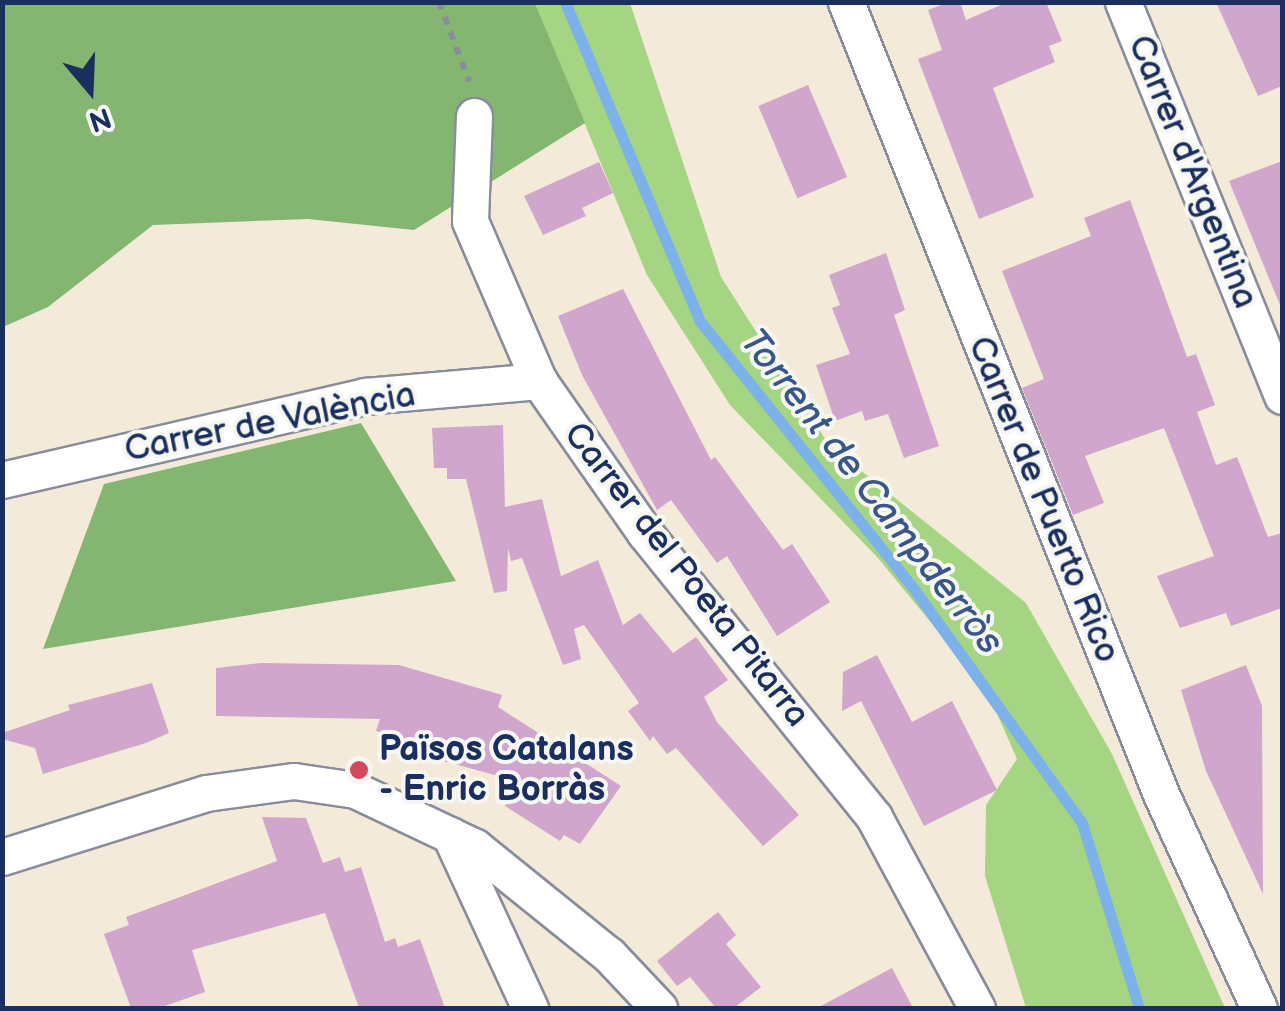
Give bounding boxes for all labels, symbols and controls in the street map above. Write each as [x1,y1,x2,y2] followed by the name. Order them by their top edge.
[1118,29,1266,315] street label: Carrer d'Argentina
[40,40,140,140] north arrow
[85,100,115,138] text: N
[730,320,1012,664] water label: Torrent de Campderròs
[958,331,1128,669] street label: Carrer de Puerto Rico
[121,374,419,472] street label: Carrer de València
[554,415,818,735] street label: Carrer del Poeta Pitarra
[379,729,634,811] place label: Països Catalans - Enric Borràs
[348,759,370,781] marker: Països Catalans - Enric Borràs

